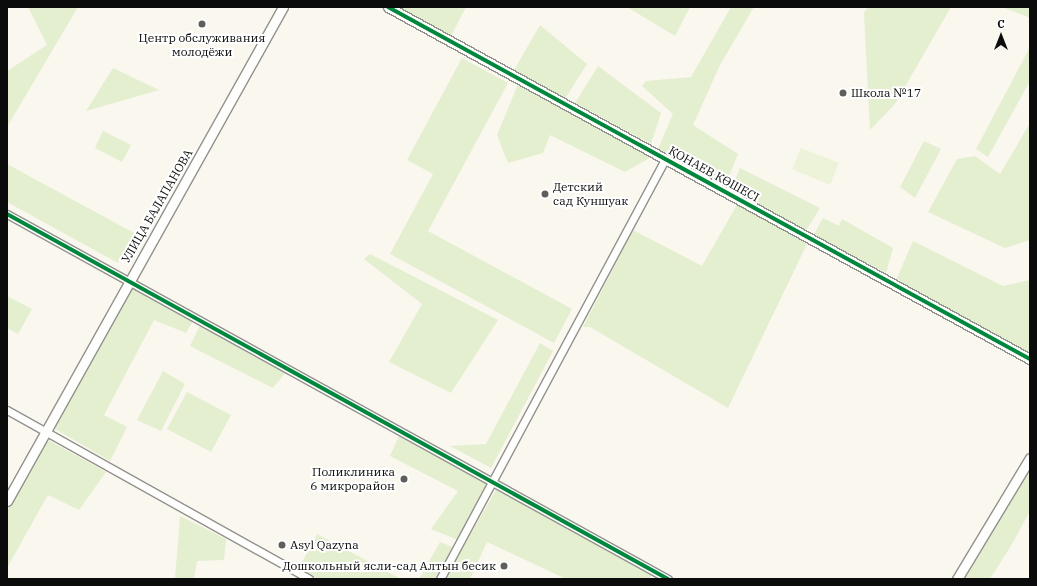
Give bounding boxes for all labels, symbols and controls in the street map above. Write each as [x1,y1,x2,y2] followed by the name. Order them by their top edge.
[981,16,1021,56] north arrow
[997,17,1005,31] text: С
[197,19,207,29] marker: Центр обслуживания молодёжи
[139,31,265,59] place label: Центр обслуживания молодёжи
[851,86,921,100] place label: Школа №17
[838,88,848,98] marker: Школа №17
[666,143,762,205] street label: ҚОНАЕВ КӨШЕСІ
[119,147,195,265] street label: УЛИЦА БАЛАПАНОВА
[553,180,628,208] place label: Детский сад Куншуак
[540,189,550,199] marker: Детский сад Куншуак
[310,465,395,493] place label: Поликлиника 6 микрорайон
[398,473,410,485] marker: Поликлиника 6 микрорайон
[290,538,359,552] place label: Asyl Qazyna
[277,540,287,550] marker: Asyl Qazyna
[282,559,496,573] place label: Дошкольный ясли-сад Алтын бесик
[499,561,509,571] marker: Дошкольный ясли-сад Алтын бесик

